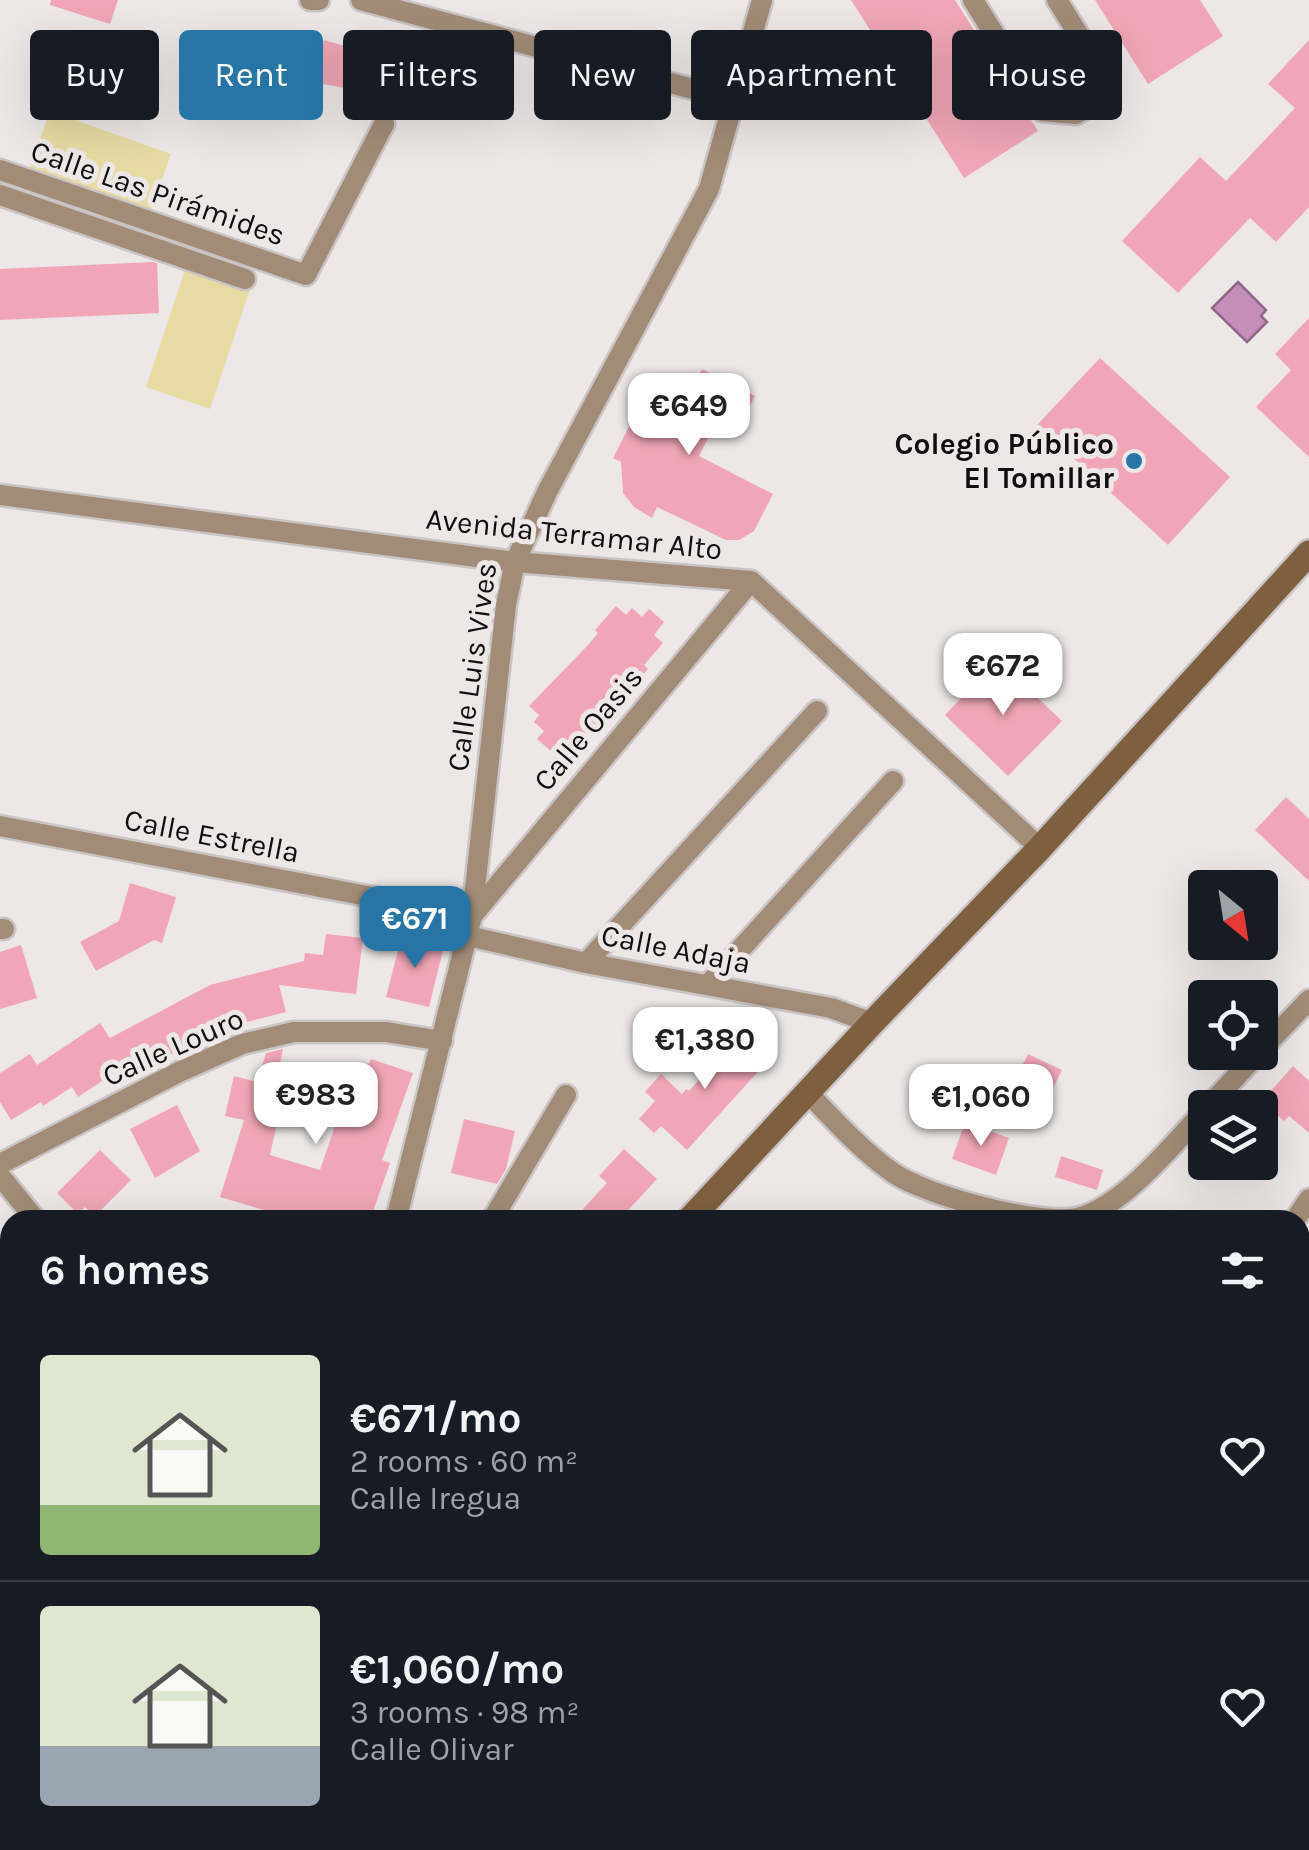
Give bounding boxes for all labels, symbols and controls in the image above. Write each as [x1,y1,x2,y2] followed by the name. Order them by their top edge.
[30,30,159,120] chip: Buy
[179,30,323,120] chip: Rent
[343,30,514,120] chip: Filters
[534,30,671,120] chip: New
[691,30,932,120] chip: Apartment
[952,30,1122,120] chip: House
[26,133,290,253] street label: Calle Las Pirámides
[630,373,748,458] pin: €649
[650,387,728,424] text: €649
[895,426,1114,496] place label: Colegio Público El Tomillar
[1123,450,1145,472] marker: Colegio Público El Tomillar
[424,501,724,567] street label: Avenida Terramar Alto
[440,560,504,774] street label: Calle Luis Vives
[944,633,1062,718] pin: €672
[966,647,1040,684] text: €672
[526,660,650,798] street label: Calle Oasis
[121,801,303,871] street label: Calle Estrella
[1188,870,1278,960] north arrow
[1188,870,1278,1180] map controls
[356,886,474,971] pin: €671
[381,900,449,937] text: €671
[598,917,754,981] street label: Calle Adaja
[1188,980,1278,1070] button: locate
[97,1000,249,1094] street label: Calle Louro
[624,1007,786,1092] pin: €1,380
[655,1021,755,1058] text: €1,380
[257,1062,375,1147] pin: €983
[900,1064,1062,1149] pin: €1,060
[276,1076,356,1113] text: €983
[931,1078,1031,1115] text: €1,060
[1188,1090,1278,1180] button: layers
[1215,1243,1270,1298] icon: filters
[40,1245,210,1295] text: 6 homes
[350,1393,521,1443] text: €671/mo
[120,1395,240,1515] icon: home
[1215,1428,1270,1483] icon: heart
[350,1443,578,1480] text: 2 rooms · 60 m²
[350,1480,521,1517] text: Calle Iregua
[350,1644,564,1694] text: €1,060/mo
[120,1646,240,1766] icon: home
[1215,1679,1270,1734] icon: heart
[350,1694,579,1731] text: 3 rooms · 98 m²
[350,1731,514,1768] text: Calle Olivar

